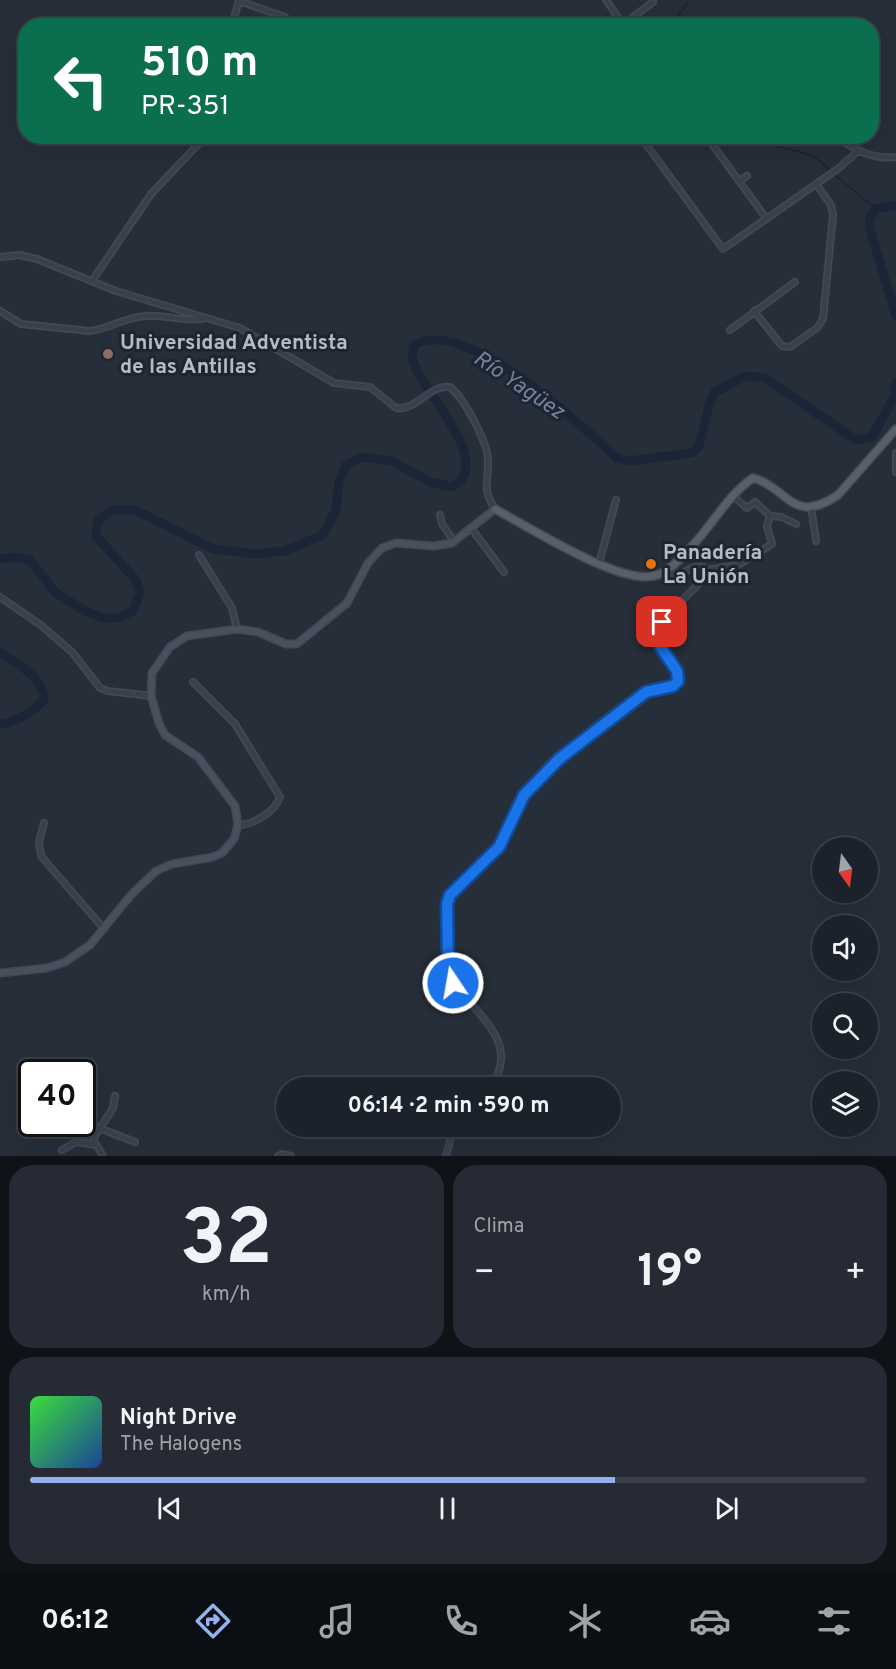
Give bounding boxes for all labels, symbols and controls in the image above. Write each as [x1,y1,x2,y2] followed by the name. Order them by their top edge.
[141,38,258,91] text: 510 m
[42,42,120,120] icon: left
[141,90,230,124] text: PR-351
[120,330,348,381] place label: Universidad Adventista de las Antillas
[468,346,570,427] water label: Río Yagüez
[101,347,115,361] marker: Universidad Adventista de las Antillas
[663,540,762,591] place label: Panadería La Unión
[644,557,658,571] marker: Panadería La Unión
[636,596,687,647] pin
[645,605,678,638] icon: arrive
[812,837,878,903] north arrow
[812,837,878,1137] map controls
[812,915,878,981] button: sound
[421,951,485,1015] position arrow
[812,993,878,1059] button: search
[18,1059,96,1137] speed limit sign: 40
[812,1071,878,1137] button: layers
[347,1093,550,1120] text: 06:14 · 2 min · 590 m
[180,1193,273,1292] text: 32
[474,1214,524,1240] text: Clima
[638,1245,702,1302] text: 19°
[474,1253,495,1295] text: −
[845,1253,866,1295] text: +
[202,1282,251,1308] text: km/h
[120,1405,237,1432] text: Night Drive
[120,1432,242,1458] text: The Halogens
[153,1492,186,1525] icon: previous
[431,1492,464,1525] icon: pause
[710,1492,743,1525] icon: next
[192,1600,234,1642] icon: directions
[316,1600,358,1642] icon: music
[440,1600,482,1642] icon: phone
[564,1600,606,1642] icon: climate
[689,1600,731,1642] icon: car
[813,1600,855,1642] icon: filters
[41,1604,109,1638] text: 06:12

